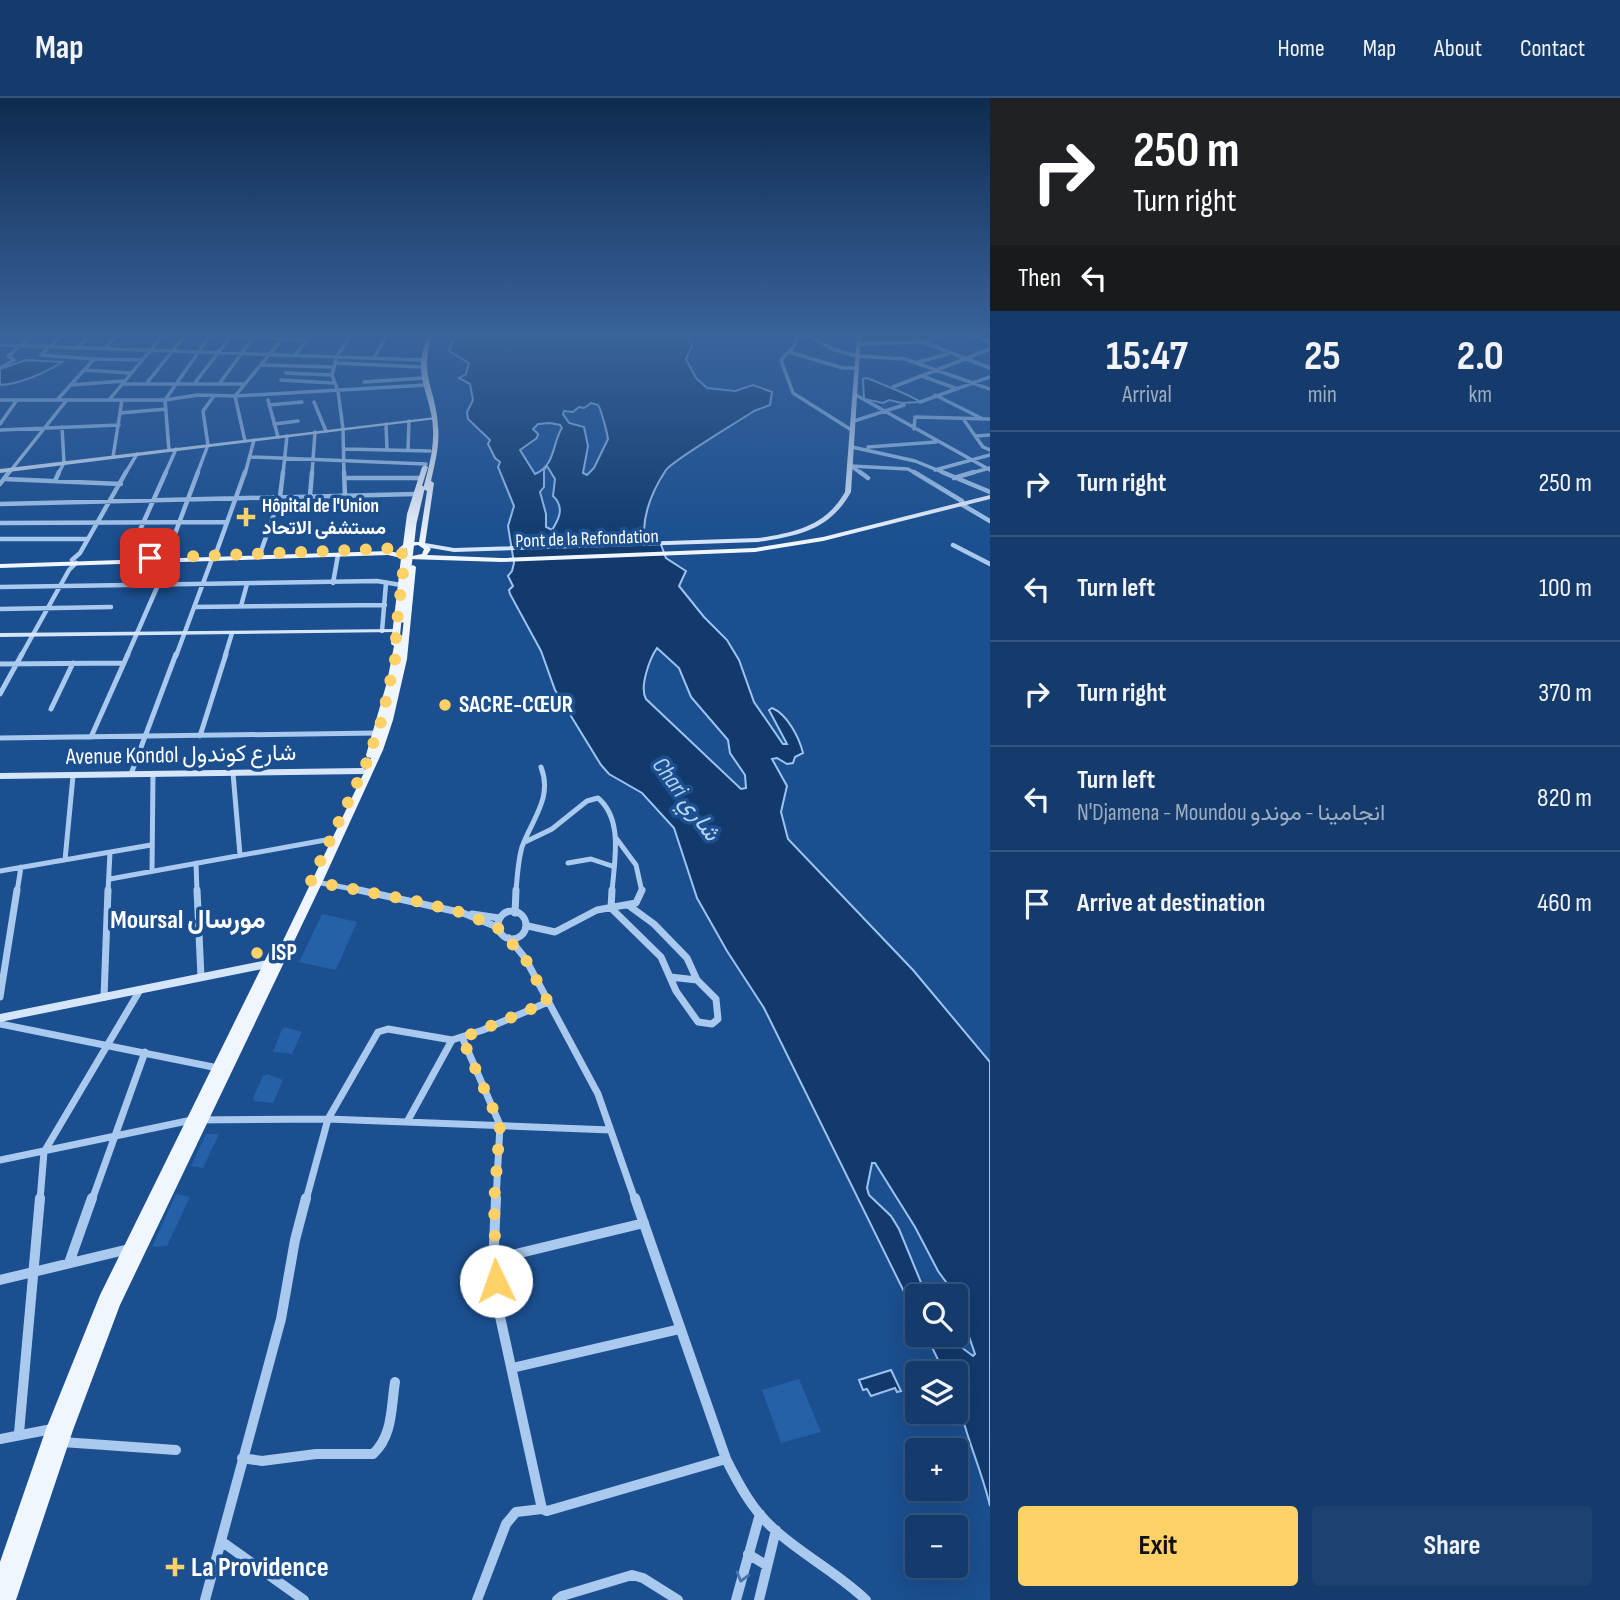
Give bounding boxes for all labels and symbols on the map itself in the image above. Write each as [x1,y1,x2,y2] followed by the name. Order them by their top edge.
[262,495,386,540] place label: Hôpital de l'Union مستشفى الاتحاد
[236,507,256,527] marker: Hôpital de l'Union مستشفى الاتحاد
[515,525,659,553] street label: Pont de la Refondation
[120,528,180,588] pin
[459,691,573,719] place label: SACRE-CŒUR
[437,697,453,713] marker: SACRE-CŒUR
[65,739,296,772] street label: Avenue Kondol شارع كوندول
[643,751,727,850] water label: Chari شاري
[110,905,266,936] district label: Moursal مورسال
[271,939,297,967] place label: ISP
[249,945,265,961] marker: ISP
[459,1244,533,1318] position arrow
[191,1551,329,1584] place label: La Providence
[165,1557,185,1577] marker: La Providence
[736,1571,750,1583] one-way arrow

